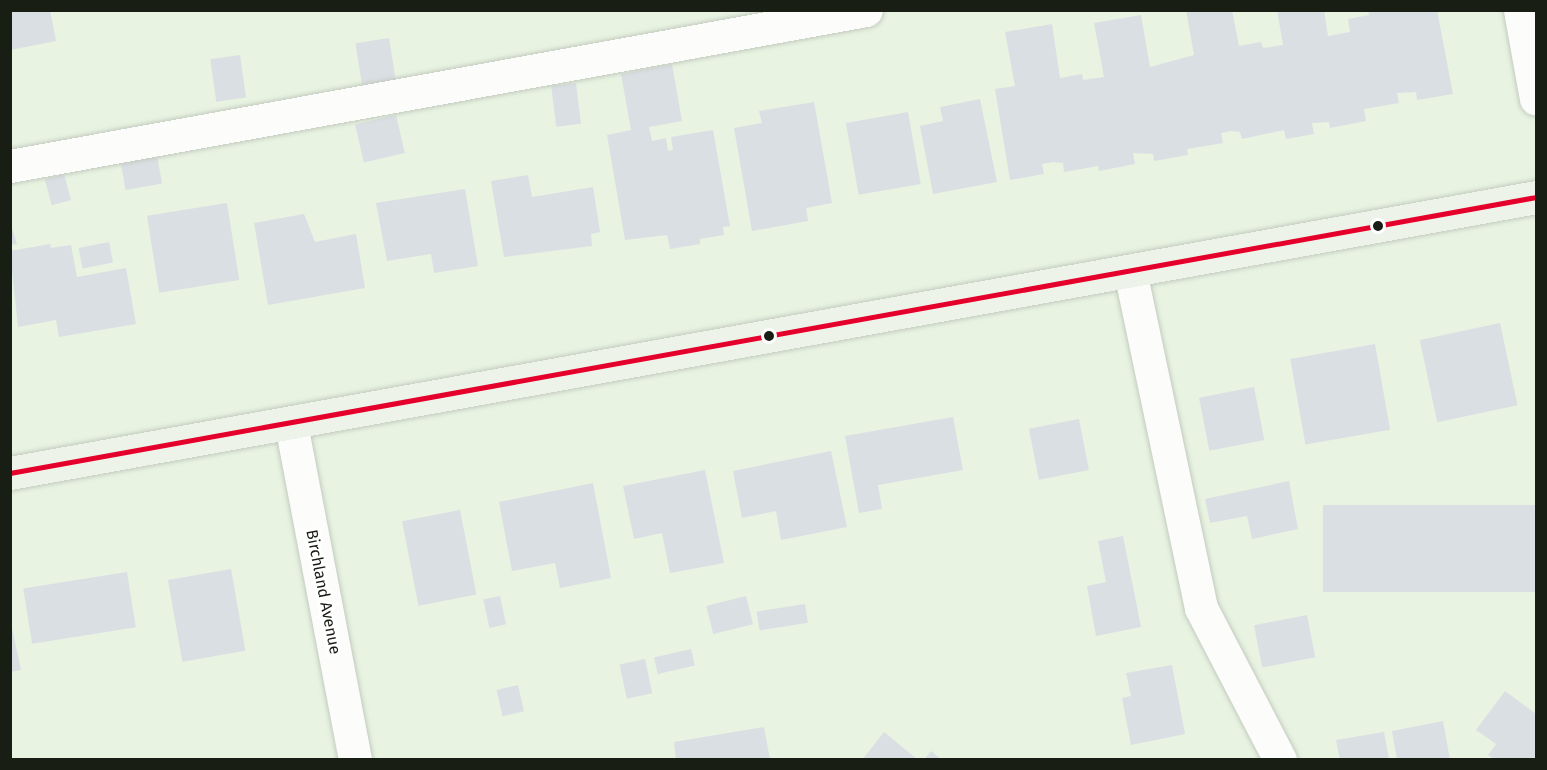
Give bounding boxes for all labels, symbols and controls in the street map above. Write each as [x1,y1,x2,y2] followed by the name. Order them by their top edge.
[1372,220,1384,232] unlabelled marker
[763,330,775,342] unlabelled marker
[302,528,344,656] street label: Birchland Avenue

